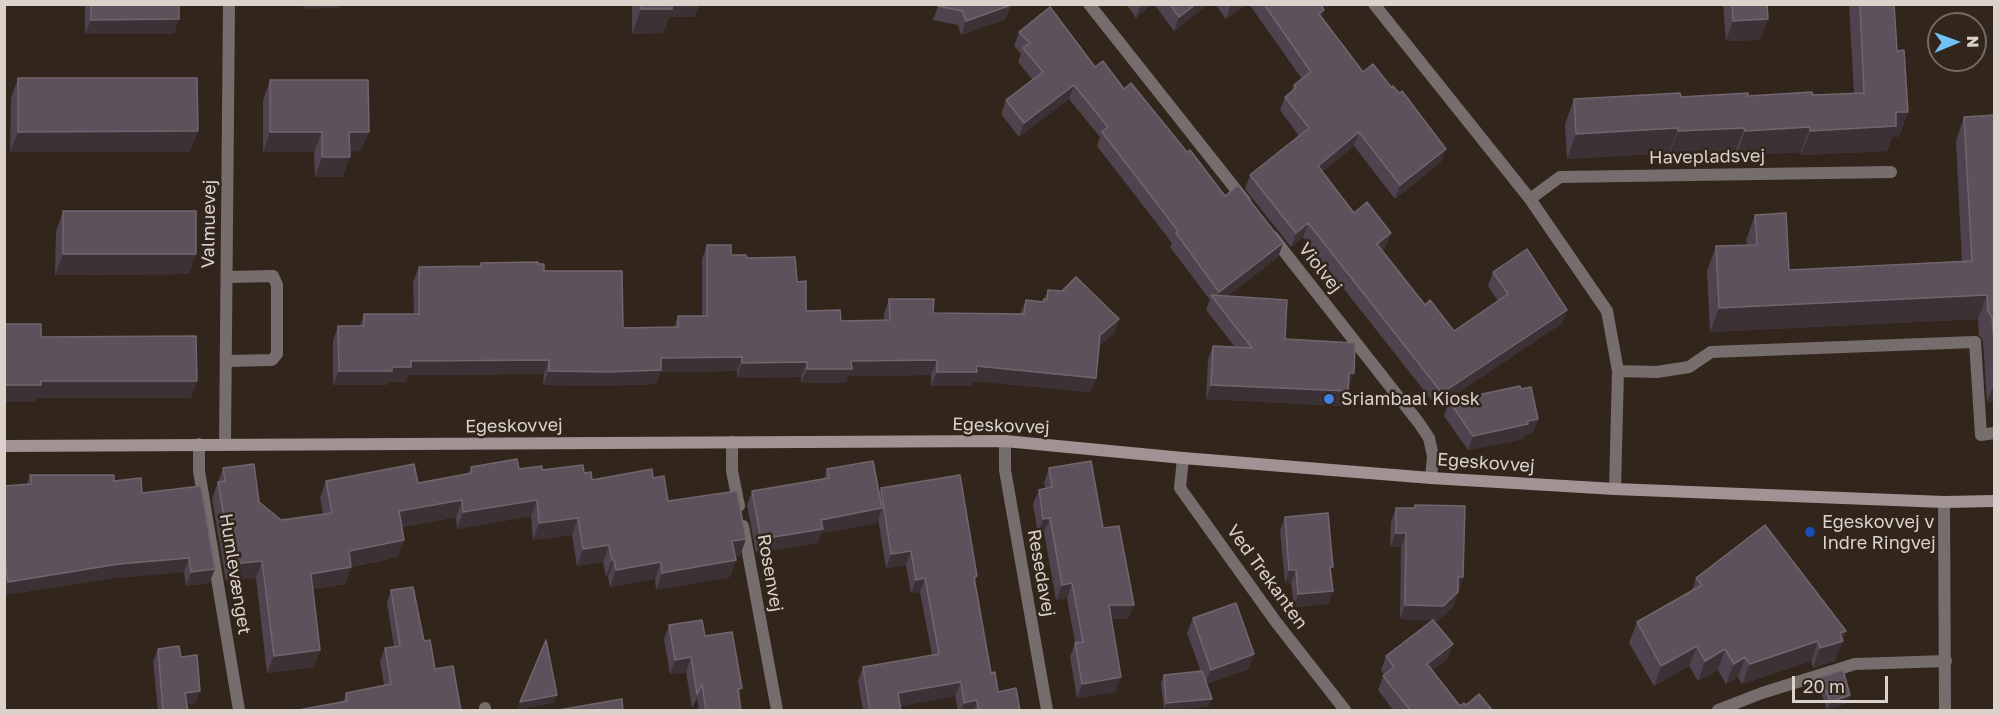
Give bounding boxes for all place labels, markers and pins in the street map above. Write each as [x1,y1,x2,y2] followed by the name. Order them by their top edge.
[1341,388,1480,410] place label: Sriambaal Kiosk
[1322,392,1336,406] marker: Sriambaal Kiosk
[1822,511,1936,554] place label: Egeskovvej v Indre Ringvej
[1803,525,1817,539] marker: Egeskovvej v Indre Ringvej

